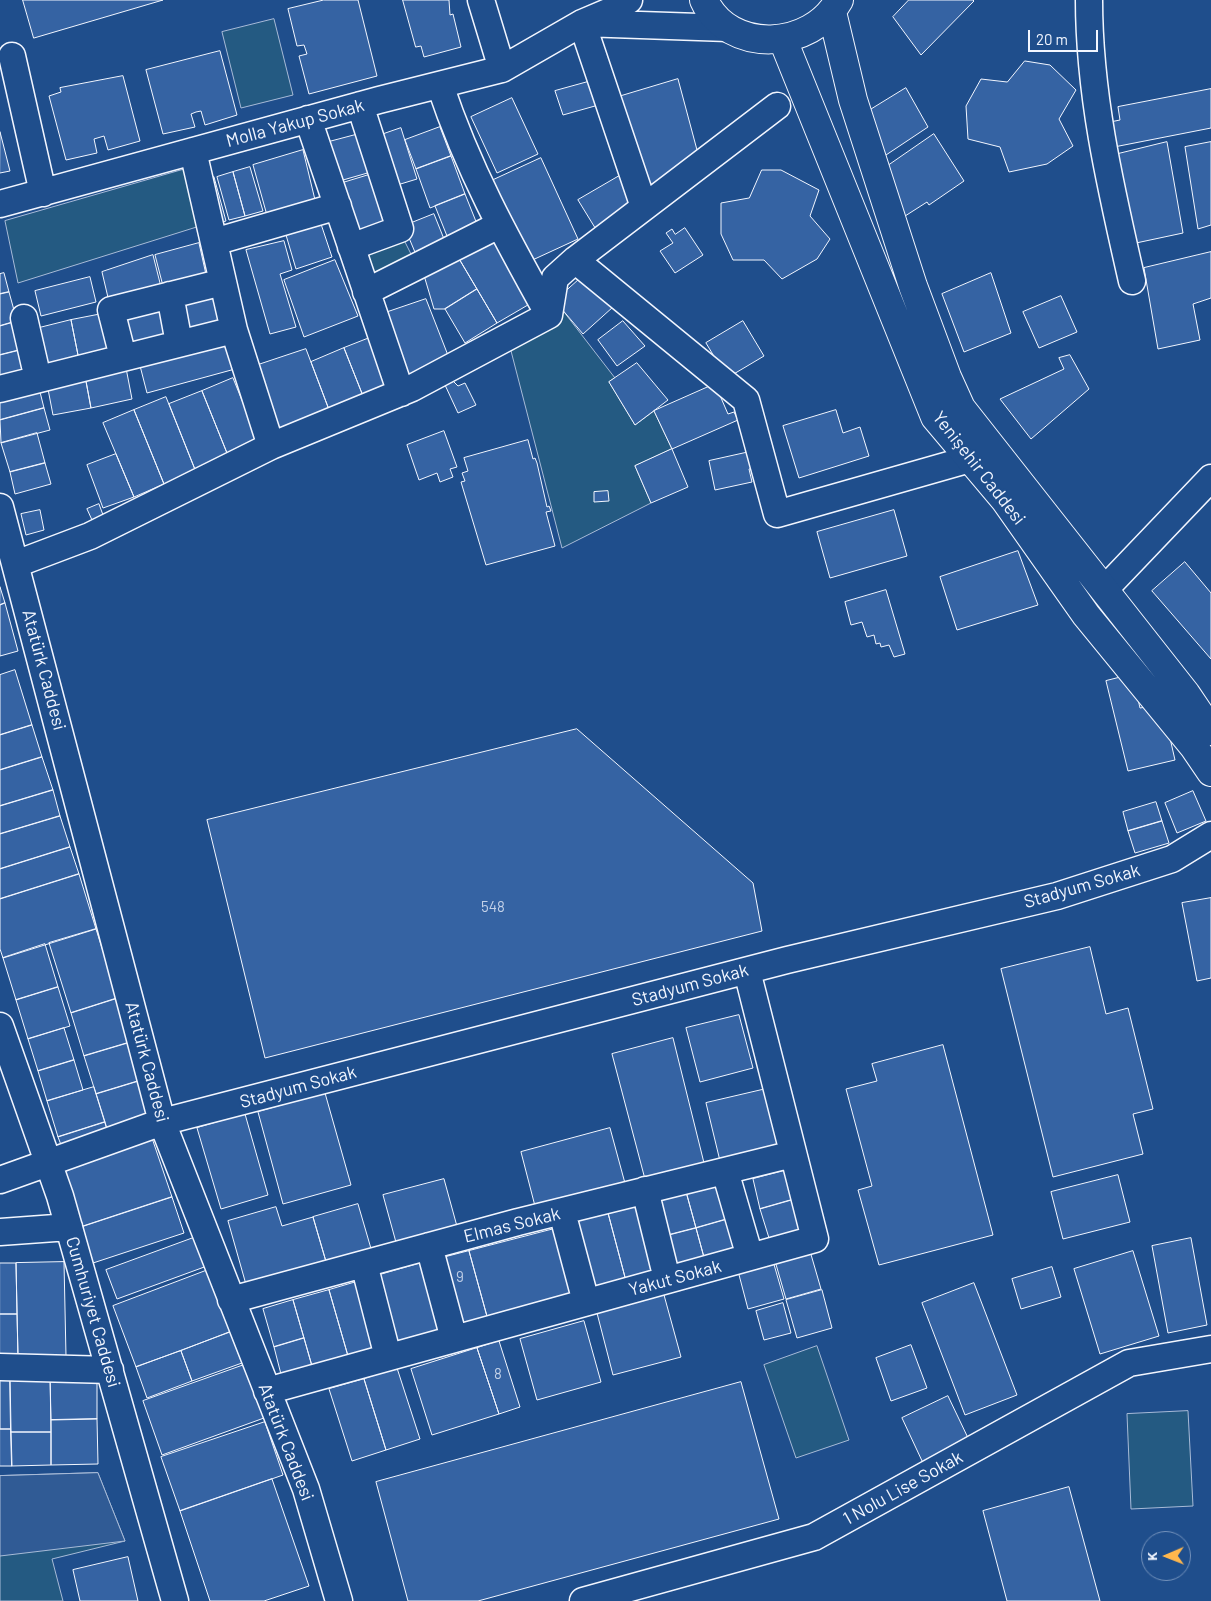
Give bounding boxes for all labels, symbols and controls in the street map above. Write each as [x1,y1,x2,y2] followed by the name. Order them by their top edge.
[1031,20,1101,52] scale bar
[1036,30,1068,48] text: 20 m
[224,94,366,152] street label: Molla Yakup Sokak
[928,407,1030,529] street label: Yenişehir Caddesi
[18,607,70,733] street label: Atatürk Caddesi
[1021,859,1143,913] street label: Stadyum Sokak
[481,898,505,916] house number: 548
[629,959,751,1011] street label: Stadyum Sokak
[121,999,173,1125] street label: Atatürk Caddesi
[237,1061,359,1113] street label: Stadyum Sokak
[461,1203,563,1247] street label: Elmas Sokak
[61,1234,125,1390] street label: Cumhuriyet Caddesi
[626,1255,724,1301] street label: Yakut Sokak
[456,1268,464,1286] house number: 9
[494,1365,502,1383] house number: 8
[254,1380,318,1504] street label: Atatürk Caddesi
[839,1446,967,1530] street label: 1 Nolu Lise Sokak
[1141,1531,1191,1581] north arrow
[1143,1552,1160,1561] text: K

